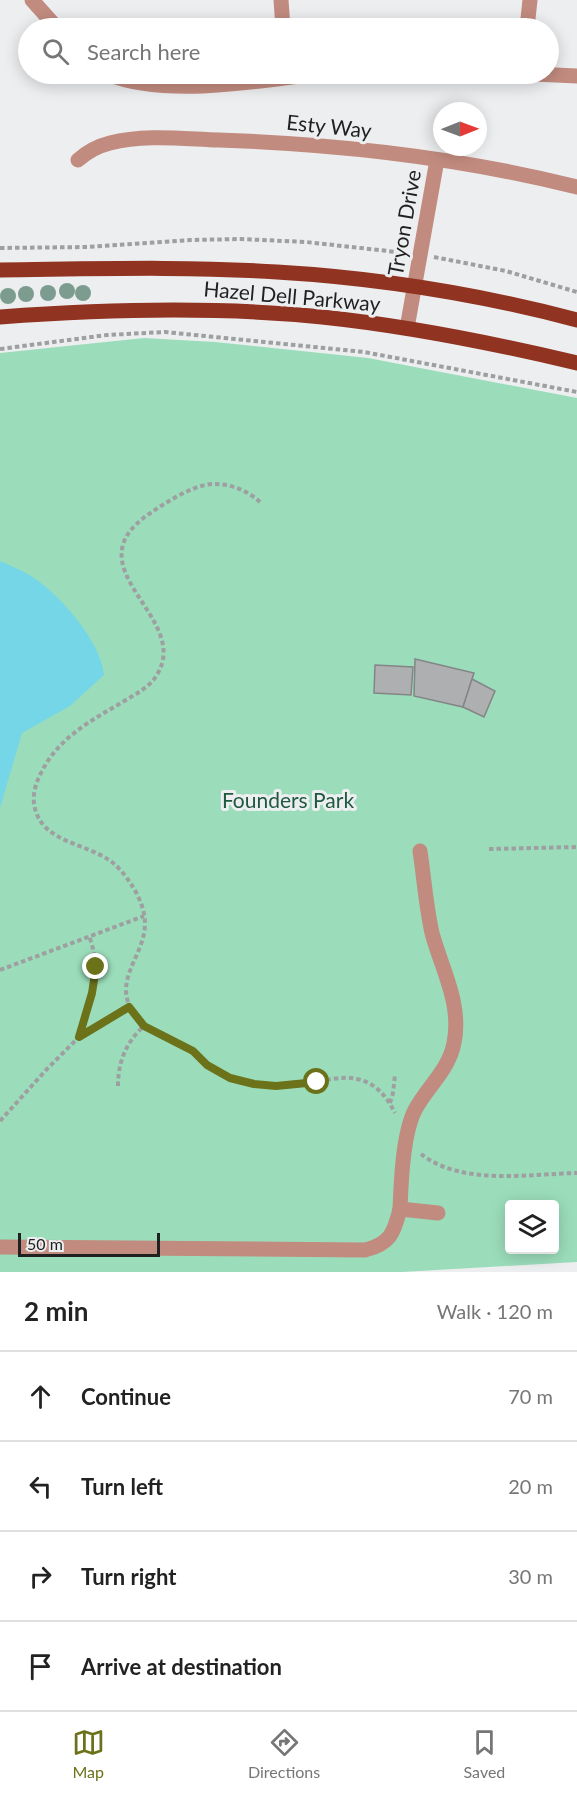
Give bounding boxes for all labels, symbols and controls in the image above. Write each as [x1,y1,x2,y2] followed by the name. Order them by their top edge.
[18,18,559,84] search box
[39,35,72,68] icon: search
[87,38,200,65] text: Search here
[433,102,487,156] north arrow
[285,109,373,142] street label: Esty Way
[382,168,425,278] street label: Tryon Drive
[203,275,382,316] street label: Hazel Dell Parkway
[222,787,354,812] park label: Founders Park
[82,953,108,979] route end
[303,1068,329,1094] route start
[505,1200,559,1254] map controls
[505,1200,559,1254] button: layers
[18,1230,160,1258] scale bar
[27,1234,63,1253] text: 50 m
[24,1295,88,1327] text: 2 min
[437,1299,553,1323] text: Walk · 120 m
[24,1380,57,1413] icon: ahead
[81,1383,171,1410] text: Continue
[508,1384,553,1408] text: 70 m
[24,1470,57,1503] icon: left
[81,1473,163,1500] text: Turn left
[508,1474,553,1498] text: 20 m
[24,1560,57,1593] icon: right
[81,1563,176,1590] text: Turn right
[508,1564,553,1588] text: 30 m
[24,1650,57,1683] icon: arrive
[81,1653,282,1680] text: Arrive at destination
[72,1726,105,1781] tab: Map
[248,1726,320,1781] tab: Directions
[464,1726,505,1781] tab: Saved

